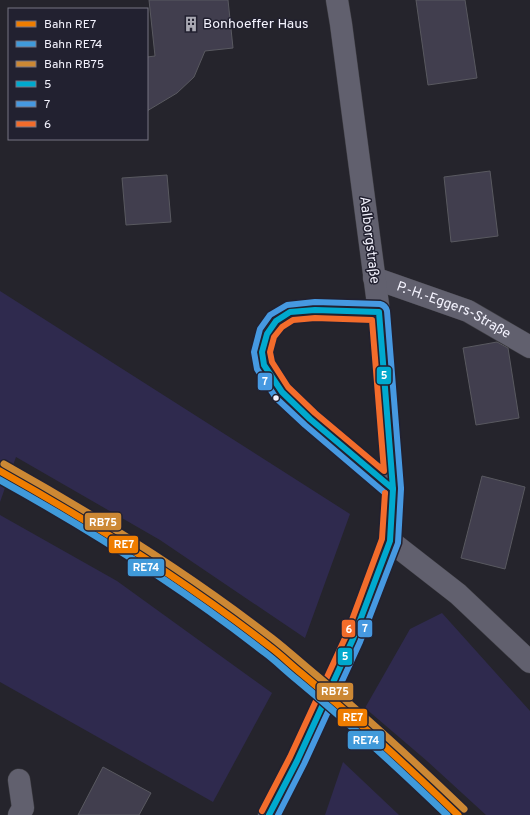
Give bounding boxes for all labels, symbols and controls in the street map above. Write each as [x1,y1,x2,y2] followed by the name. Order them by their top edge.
[8,8,148,140] legend
[182,15,200,33] building icon: Bonhoeffer Haus
[203,16,309,33] place label: Bonhoeffer Haus
[44,17,96,33] text: Bahn RE7
[44,37,102,53] text: Bahn RE74
[44,57,104,73] text: Bahn RB75
[44,77,51,93] text: 5
[44,97,50,113] text: 7
[44,117,51,133] text: 6
[355,195,383,285] street label: Aalborgstraße
[394,278,514,342] street label: P.-H.-Eggers-Straße
[376,366,392,385] line badge: 5
[381,369,388,383] text: 5
[257,372,273,391] line badge: 7
[262,375,268,389] text: 7
[271,393,281,403] unlabelled marker
[84,512,122,531] line badge: RB75
[89,516,117,530] text: RB75
[108,535,139,554] line badge: RE7
[114,538,134,552] text: RE7
[127,558,165,577] line badge: RE74
[133,561,159,575] text: RE74
[341,619,356,638] line badge: 6
[357,619,373,638] line badge: 7
[362,622,368,636] text: 7
[346,623,353,637] text: 6
[337,647,353,666] line badge: 5
[342,650,349,664] text: 5
[316,682,354,701] line badge: RB75
[321,685,349,699] text: RB75
[337,708,368,727] line badge: RE7
[343,711,363,725] text: RE7
[347,730,385,750] line badge: RE74
[353,734,379,748] text: RE74

